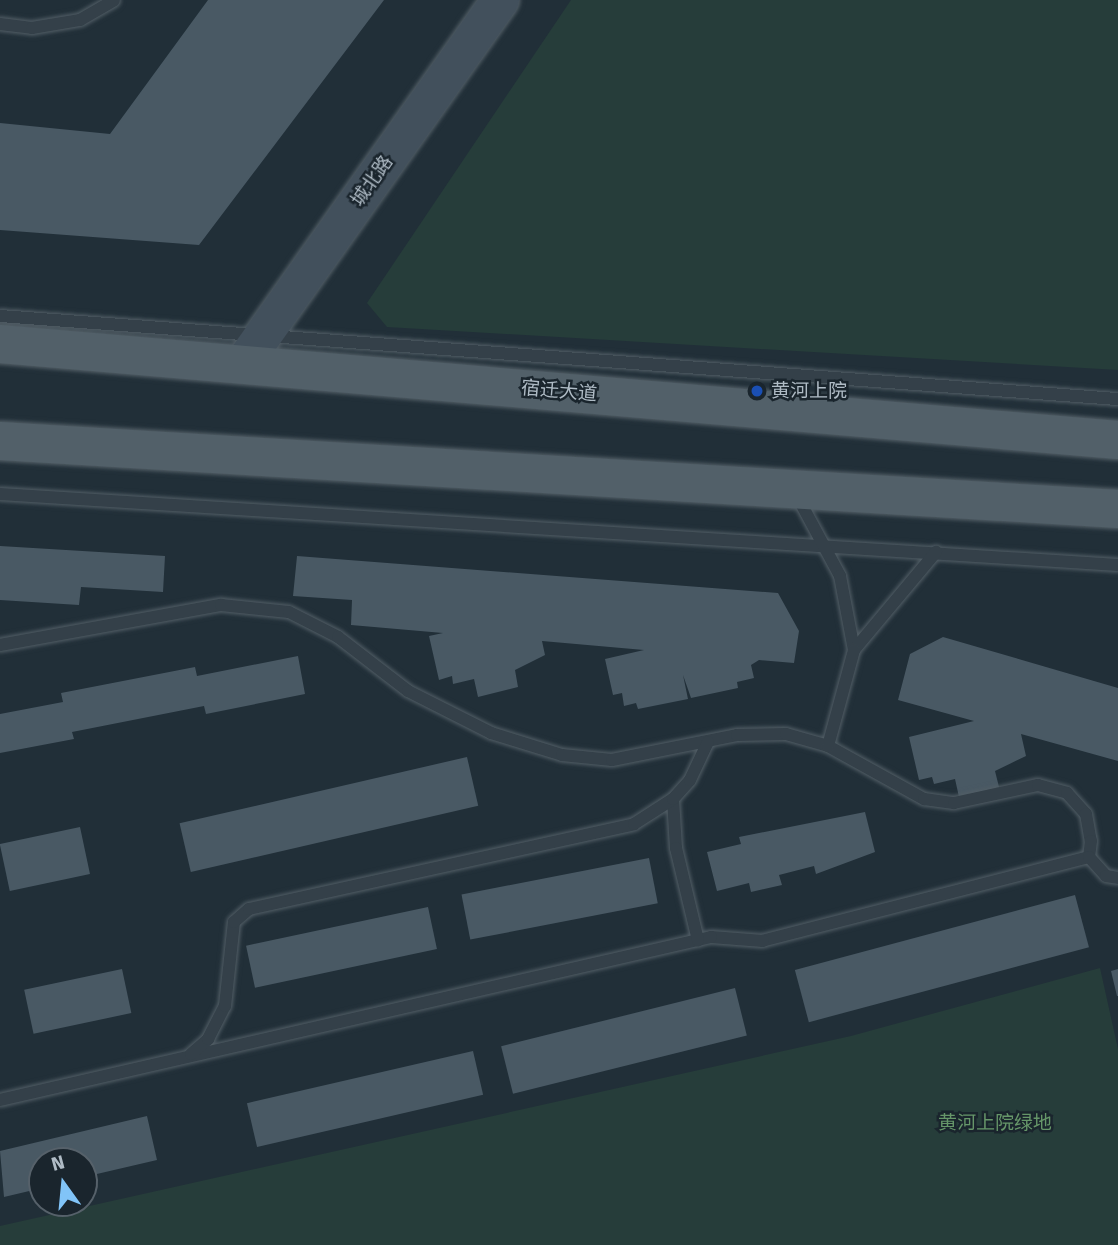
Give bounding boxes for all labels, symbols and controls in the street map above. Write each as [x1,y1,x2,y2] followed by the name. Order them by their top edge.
[346,151,398,211] street label: 城北路
[520,376,598,406] street label: 宿迁大道
[771,380,847,402] place label: 黄河上院
[749,383,765,399] marker: 黄河上院
[938,1112,1052,1134] park label: 黄河上院绿地
[28,1147,98,1217] north arrow
[49,1150,67,1176] text: N

